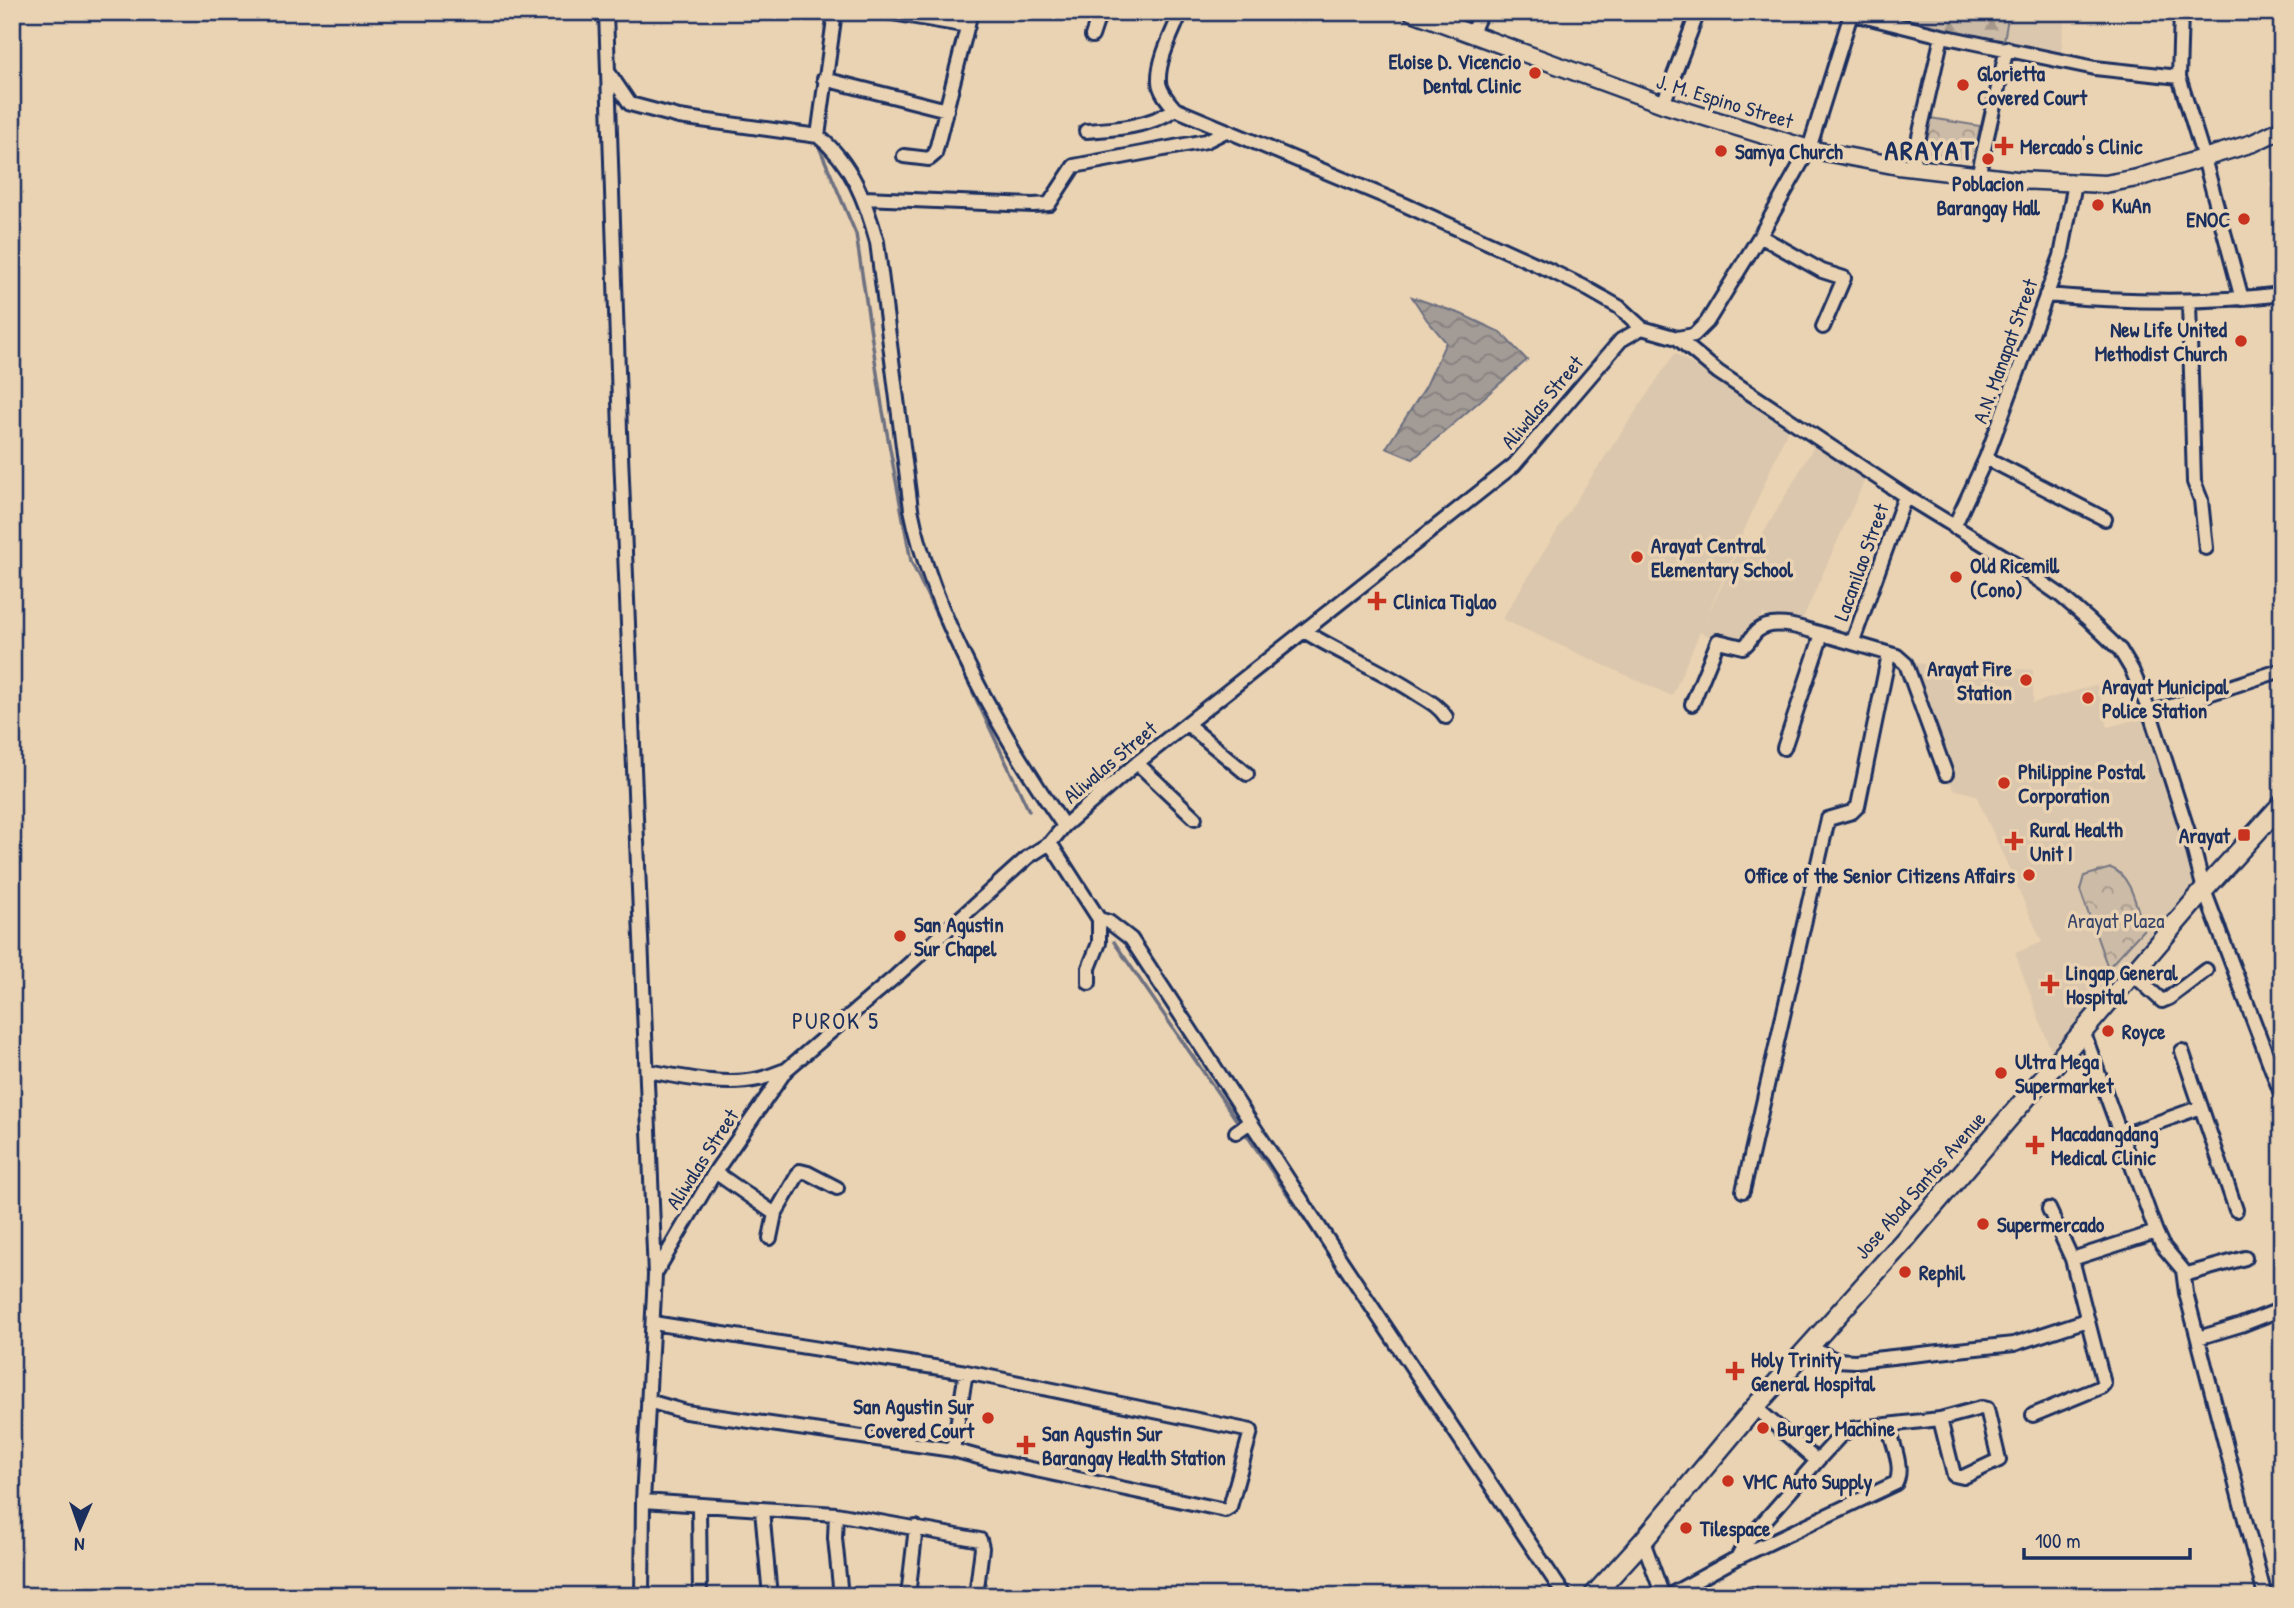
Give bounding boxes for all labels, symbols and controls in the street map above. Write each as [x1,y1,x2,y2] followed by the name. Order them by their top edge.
[1389,47,1522,100] place label: Eloise D. Vicencio Dental Clinic
[1977,59,2088,112] place label: Glorietta Covered Court
[1527,65,1543,81] marker: Eloise D. Vicencio Dental Clinic
[1653,66,1798,136] street label: J. M. Espino Street
[1955,77,1971,93] marker: Glorietta Covered Court
[1884,131,1976,169] district label: ARAYAT
[2020,132,2143,161] place label: Mercado's Clinic
[1994,136,2014,156] marker: Mercado's Clinic
[1735,137,1843,167] place label: Samya Church
[1713,143,1729,159] marker: Samya Church
[1980,151,1996,167] marker: Poblacion Barangay Hall
[1936,169,2040,223] place label: Poblacion Barangay Hall
[2112,191,2151,220] place label: KuAn
[2090,197,2106,213] marker: KuAn
[2186,205,2230,234] place label: ENOC
[2236,211,2252,227] marker: ENOC
[1965,274,2045,427] street label: A.N. Manapat Street
[2095,315,2228,368] place label: New Life United Methodist Church
[2233,333,2249,349] marker: New Life United Methodist Church
[1494,348,1590,455] street label: Aliwalas Street
[1826,499,1896,625] street label: Lacanilao Street
[1651,531,1793,585] place label: Arayat Central Elementary School
[1629,549,1645,565] marker: Arayat Central Elementary School
[1970,551,2060,604] place label: Old Ricemill (Cono)
[1948,569,1964,585] marker: Old Ricemill (Cono)
[1393,587,1497,617] place label: Clinica Tiglao
[1367,591,1387,611] marker: Clinica Tiglao
[1927,654,2013,707] place label: Arayat Fire Station
[2018,672,2034,688] marker: Arayat Fire Station
[2102,672,2229,725] place label: Arayat Municipal Police Station
[2080,690,2096,706] marker: Arayat Municipal Police Station
[1057,714,1164,810] street label: Aliwalas Street
[2018,757,2145,811] place label: Philippine Postal Corporation
[1996,775,2012,791] marker: Philippine Postal Corporation
[2030,815,2123,868] place label: Rural Health Unit I
[2179,821,2231,851] place label: Arayat
[2236,827,2252,843] marker: Arayat
[2004,831,2024,851] marker: Rural Health Unit I
[1744,861,2015,890] place label: Office of the Senior Citizens Affairs
[2021,867,2037,883] marker: Office of the Senior Citizens Affairs
[2068,906,2164,935] park label: Arayat Plaza
[914,910,1004,964] place label: San Agustin Sur Chapel
[892,928,908,944] marker: San Agustin Sur Chapel
[2066,958,2178,1012] place label: Lingap General Hospital
[2040,974,2060,994] marker: Lingap General Hospital
[792,1005,880,1036] district label: PUROK 5
[2122,1017,2166,1047] place label: Royce
[2100,1023,2116,1039] marker: Royce
[2015,1047,2114,1101] place label: Ultra Mega Supermarket
[1993,1065,2009,1081] marker: Ultra Mega Supermarket
[659,1103,746,1215] street label: Aliwalas Street
[1848,1105,1992,1265] street label: Jose Abad Santos Avenue
[2051,1119,2159,1172] place label: Macadangdang Medical Clinic
[2025,1135,2045,1155] marker: Macadangdang Medical Clinic
[1997,1210,2105,1240] place label: Supermercado
[1975,1216,1991,1232] marker: Supermercado
[1919,1258,1965,1288] place label: Rephil
[1897,1264,1913,1280] marker: Rephil
[1751,1345,1876,1399] place label: Holy Trinity General Hospital
[1725,1361,1745,1381] marker: Holy Trinity General Hospital
[853,1392,975,1445] place label: San Agustin Sur Covered Court
[980,1410,996,1426] marker: San Agustin Sur Covered Court
[1777,1414,1896,1444] place label: Burger Machine
[1042,1419,1226,1473] place label: San Agustin Sur Barangay Health Station
[1755,1420,1771,1436] marker: Burger Machine
[1016,1435,1036,1455] marker: San Agustin Sur Barangay Health Station
[1742,1467,1872,1497] place label: VMC Auto Supply
[1720,1473,1736,1489] marker: VMC Auto Supply
[46,1492,116,1562] north arrow
[1699,1514,1771,1544] place label: Tilespace
[2024,1517,2191,1561] scale bar
[1678,1520,1694,1536] marker: Tilespace
[2035,1526,2081,1555] text: 100 m
[74,1532,85,1558] text: N

